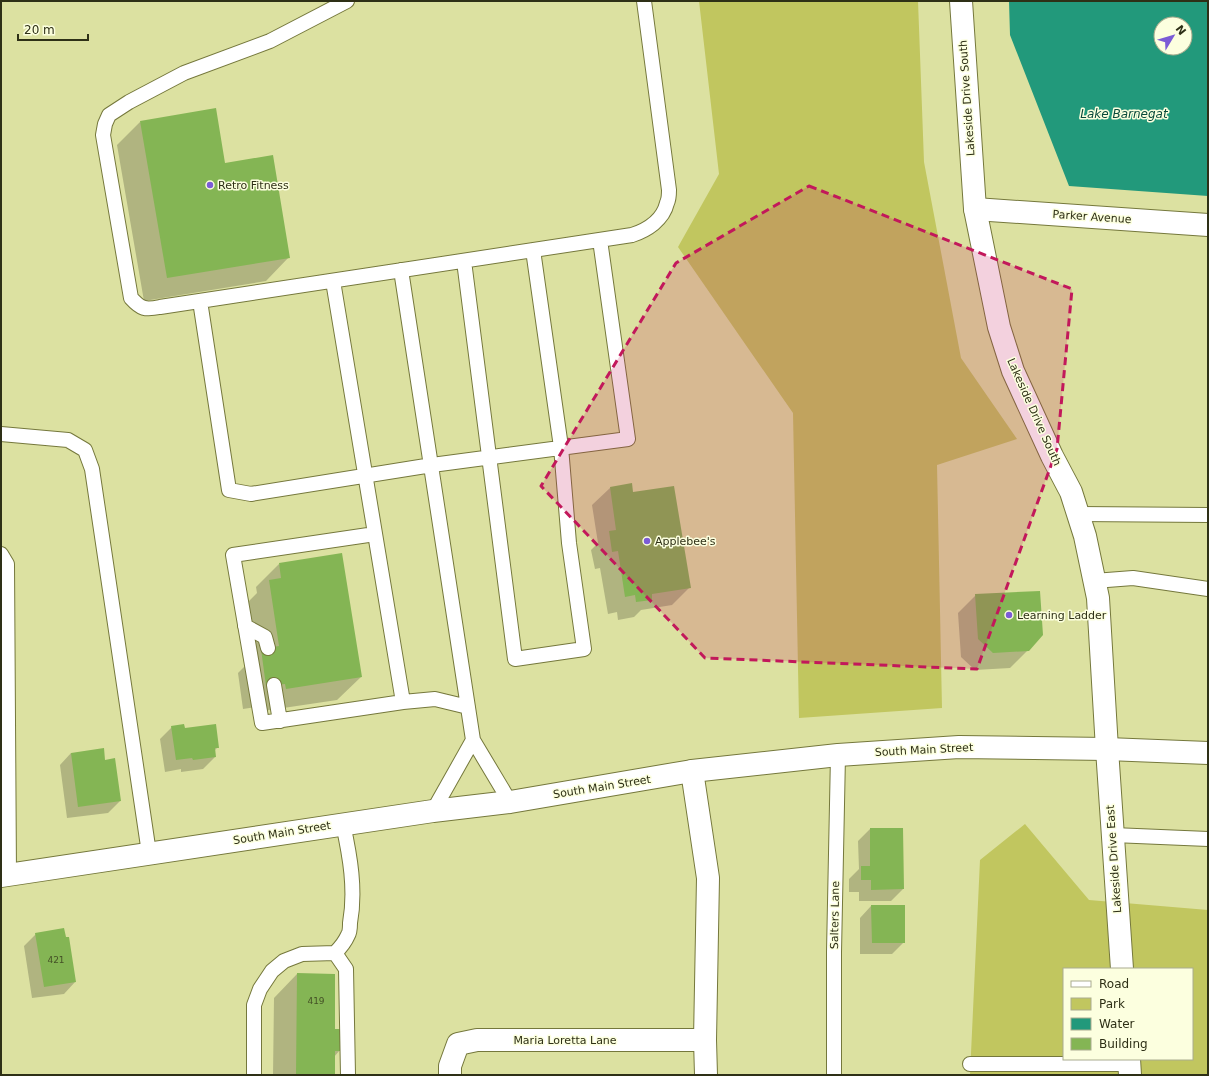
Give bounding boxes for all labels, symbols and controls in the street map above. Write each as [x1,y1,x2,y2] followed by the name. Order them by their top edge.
[18,16,88,42] scale bar
[1153,16,1193,56] north arrow
[24,23,55,37] text: 20 m
[1173,23,1188,38] text: N
[956,39,978,157] street label: Lakeside Drive South
[1080,107,1169,121] water label: Lake Barnegat
[218,179,289,192] place label: Retro Fitness
[205,180,215,190] marker: Retro Fitness
[1052,208,1132,226] street label: Parker Avenue
[1004,356,1064,468] street label: Lakeside Drive South
[655,535,716,548] place label: Applebee's
[642,536,652,546] marker: Applebee's
[1017,609,1107,622] place label: Learning Ladder
[1004,610,1014,620] marker: Learning Ladder
[874,741,974,759] street label: South Main Street
[552,773,652,801] street label: South Main Street
[1104,804,1124,913] street label: Lakeside Drive East
[232,819,332,847] street label: South Main Street
[828,881,842,949] street label: Salters Lane
[47,955,65,965] house number: 421
[1063,968,1193,1060] legend
[1099,977,1129,991] text: Road
[307,996,325,1006] house number: 419
[1099,997,1125,1011] text: Park
[1099,1017,1135,1031] text: Water
[513,1034,617,1047] street label: Maria Loretta Lane
[1099,1037,1148,1051] text: Building

